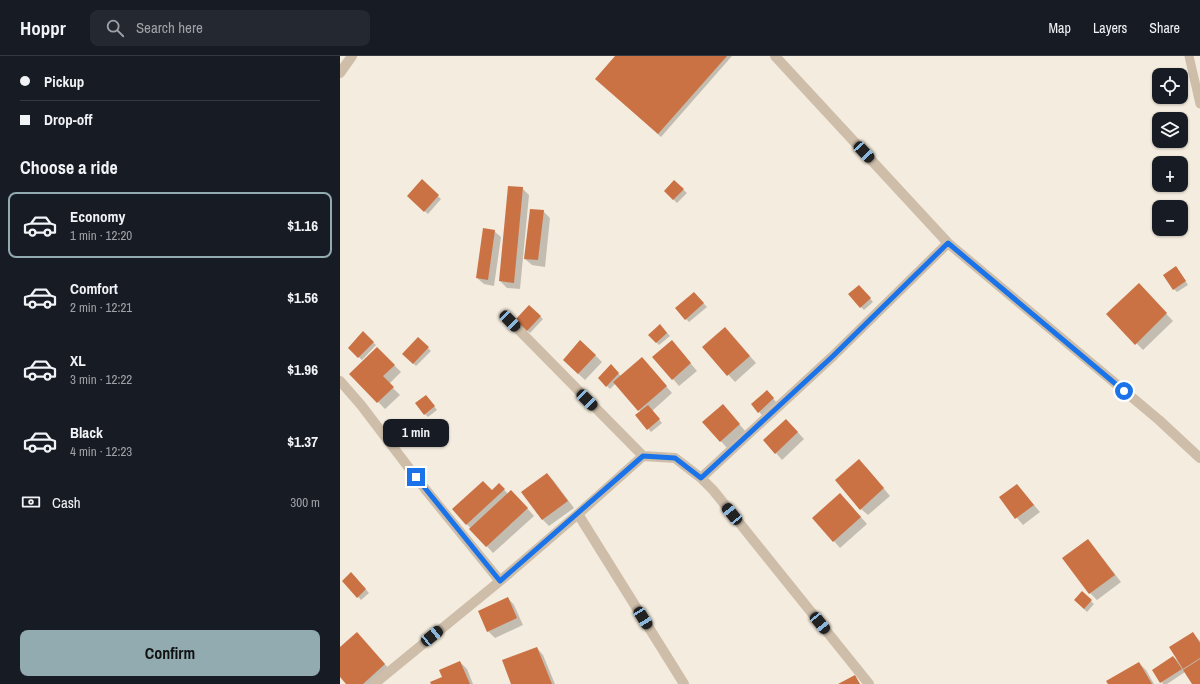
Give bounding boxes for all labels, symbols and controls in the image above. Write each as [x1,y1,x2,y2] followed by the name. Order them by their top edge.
[90,10,370,46] search box
[20,15,66,41] text: Hoppr
[104,17,126,39] icon: search
[136,17,203,38] text: Search here
[1049,19,1071,37] text: Map
[1093,19,1127,37] text: Layers
[1149,19,1180,37] text: Share
[1152,68,1188,236] map controls
[1152,68,1188,104] button: locate
[44,71,84,92] text: Pickup
[44,109,93,130] text: Drop-off
[1152,112,1188,148] button: layers
[851,139,877,165] car
[20,155,118,180] text: Choose a ride
[1152,156,1188,192] button: +
[1152,200,1188,236] button: −
[70,206,125,227] text: Economy
[22,207,58,243] icon: car
[287,215,318,236] text: $1.16
[70,227,132,244] text: 1 min · 12:20
[70,278,118,299] text: Comfort
[22,279,58,315] icon: car
[287,287,318,308] text: $1.56
[70,299,132,316] text: 2 min · 12:21
[497,308,523,334] car
[70,350,86,371] text: XL
[22,351,58,387] icon: car
[287,359,318,380] text: $1.96
[70,371,132,388] text: 3 min · 12:22
[1115,382,1133,400] route start
[574,387,600,413] car
[383,419,449,447] callout: 1 min
[70,422,103,443] text: Black
[22,423,58,459] icon: car
[402,424,430,441] text: 1 min
[287,431,318,452] text: $1.37
[70,443,132,460] text: 4 min · 12:23
[407,468,425,486] route end
[20,491,42,513] icon: cash
[52,492,81,513] text: Cash
[290,494,320,511] text: 300 m
[720,501,744,527] car
[632,605,654,631] car
[808,610,832,636] car
[419,624,445,648] car
[20,630,320,676] button: Confirm

